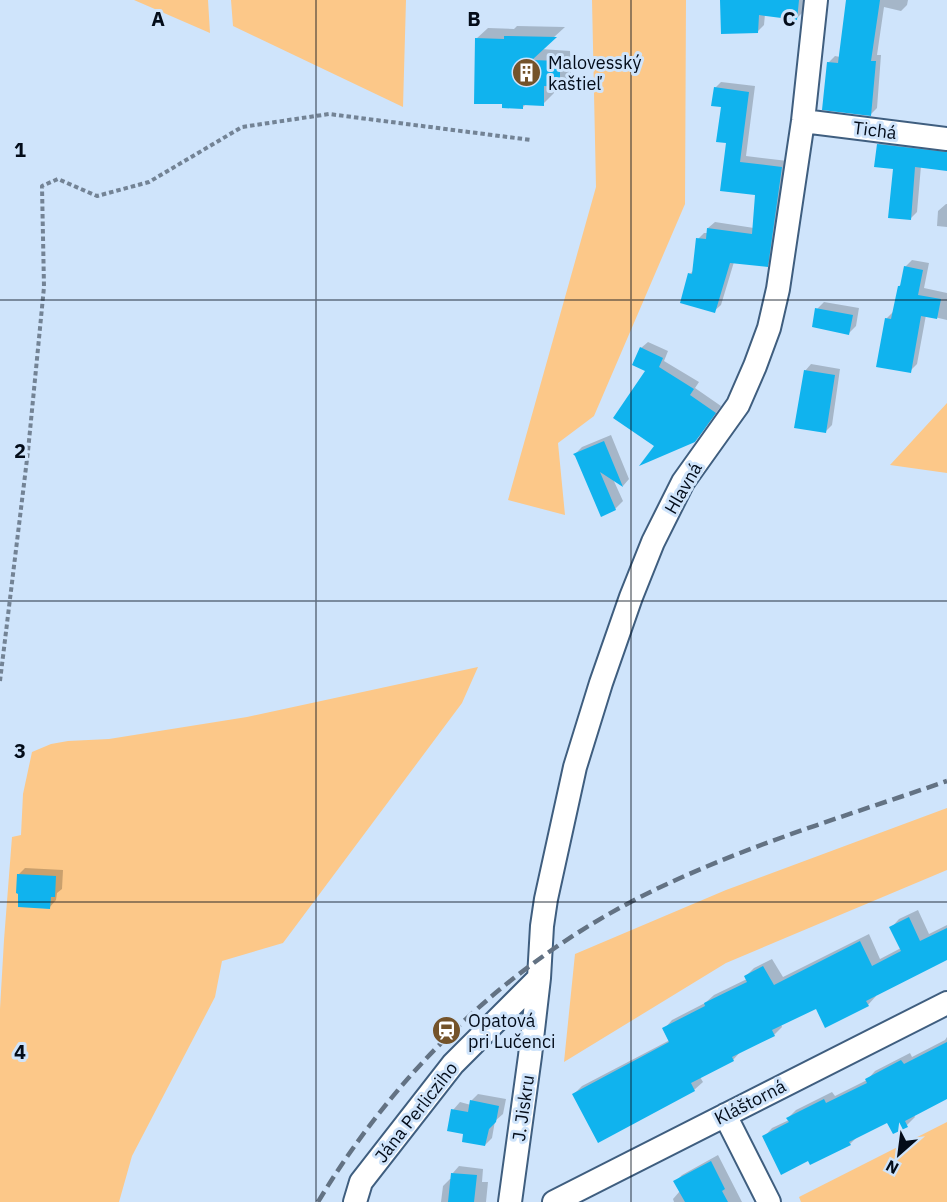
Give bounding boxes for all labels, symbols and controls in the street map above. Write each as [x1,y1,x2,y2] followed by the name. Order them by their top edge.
[151,5,165,32] text: A
[467,5,481,32] text: B
[782,5,796,32] text: C
[548,51,642,95] place label: Malovesský kaštieľ
[511,56,543,88] building icon: Malovesský kaštieľ
[852,116,898,144] street label: Tichá
[14,136,26,163] text: 1
[14,437,26,464] text: 2
[659,458,707,518] street label: Hlavná
[14,737,26,764] text: 3
[468,1009,555,1053] place label: Opatová pri Lučenci
[431,1014,463,1046] station icon: Opatová pri Lučenci
[14,1038,26,1065] text: 4
[370,1057,462,1167] street label: Jána Perlicziho
[507,1073,539,1143] street label: J. Jiskru
[710,1074,790,1130] street label: Kláštorná
[869,1124,929,1184] north arrow
[882,1156,902,1179] text: N

